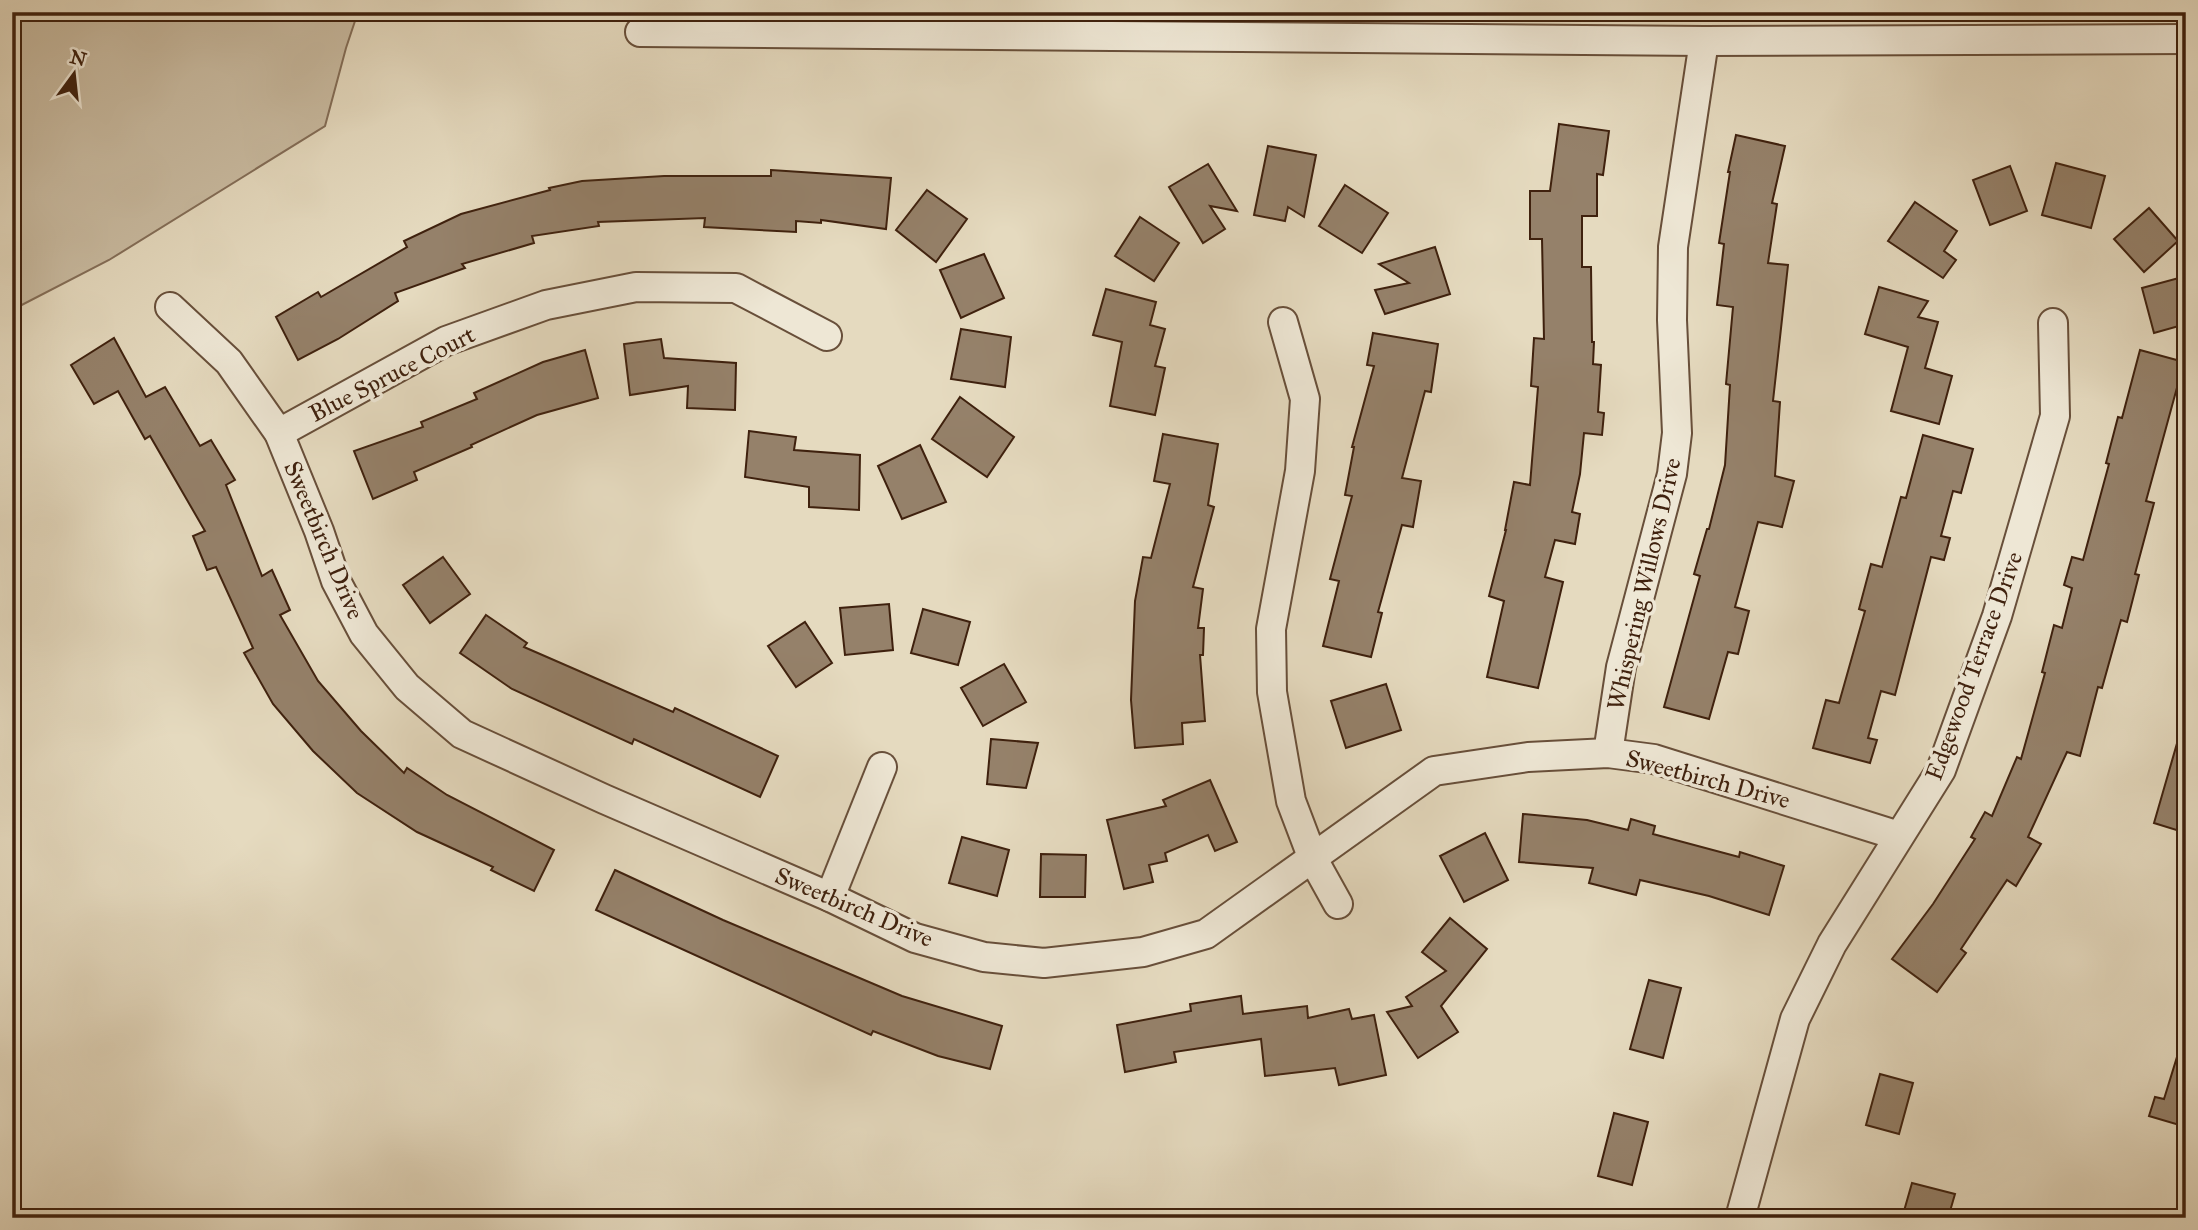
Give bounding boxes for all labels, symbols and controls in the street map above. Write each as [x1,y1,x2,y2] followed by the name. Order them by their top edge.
[38,38,108,108] north arrow
[68,45,89,71] text: N
[304,319,480,429] street label: Blue Spruce Court
[1600,455,1688,713] street label: Whispering Willows Drive
[277,456,371,624] street label: Sweetbirch Drive
[1919,548,2029,784] street label: Edgewood Terrace Drive
[1623,743,1793,815] street label: Sweetbirch Drive
[770,860,938,954] street label: Sweetbirch Drive

